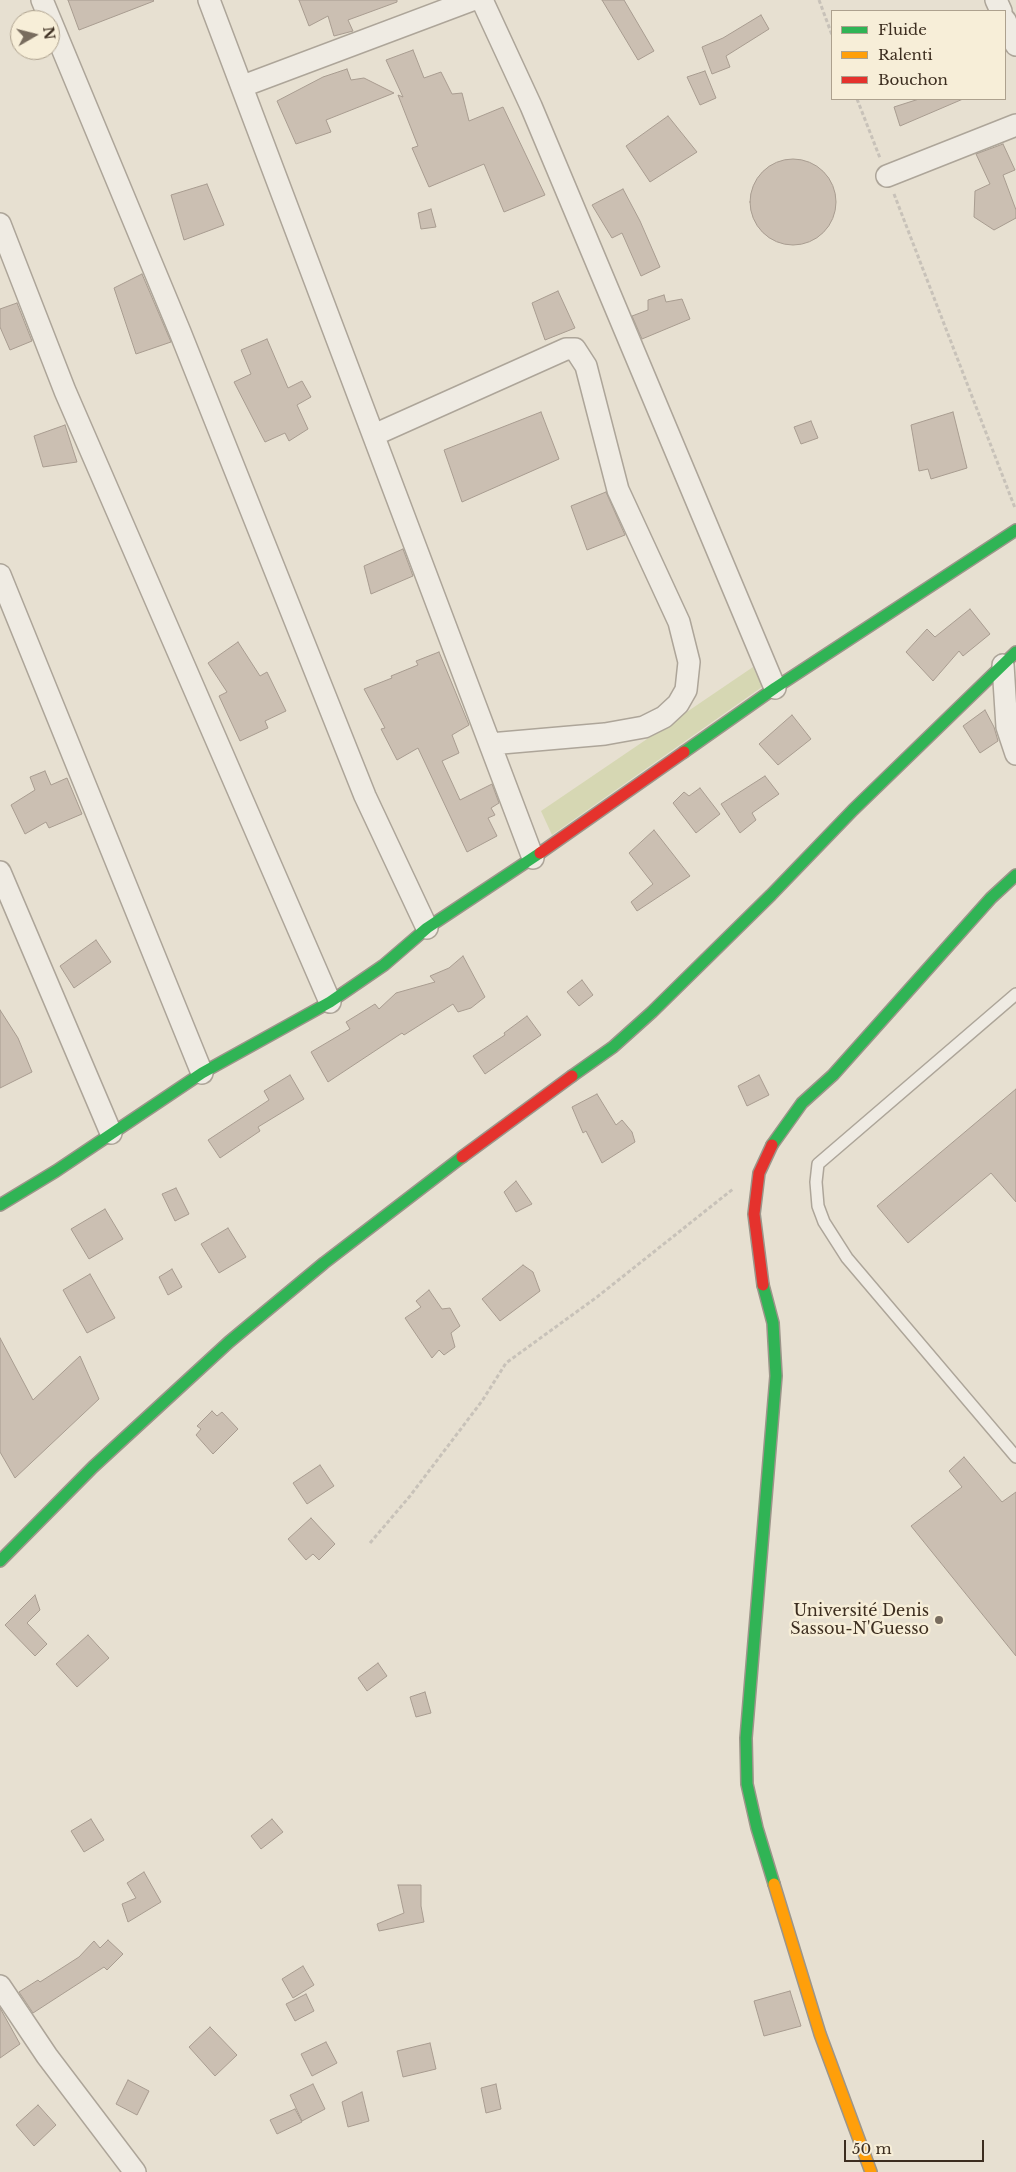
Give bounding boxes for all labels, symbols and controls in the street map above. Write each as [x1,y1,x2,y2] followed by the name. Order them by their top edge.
[10,10,60,60] north arrow
[831,10,1006,100] legend
[878,20,927,39] text: Fluide
[39,25,59,41] text: N
[878,45,933,64] text: Ralenti
[878,70,948,89] text: Bouchon
[790,1601,929,1639] place label: Université Denis Sassou-N'Guesso
[933,1614,945,1626] marker: Université Denis Sassou-N'Guesso
[846,2130,986,2162] scale bar
[852,2139,892,2158] text: 50 m

